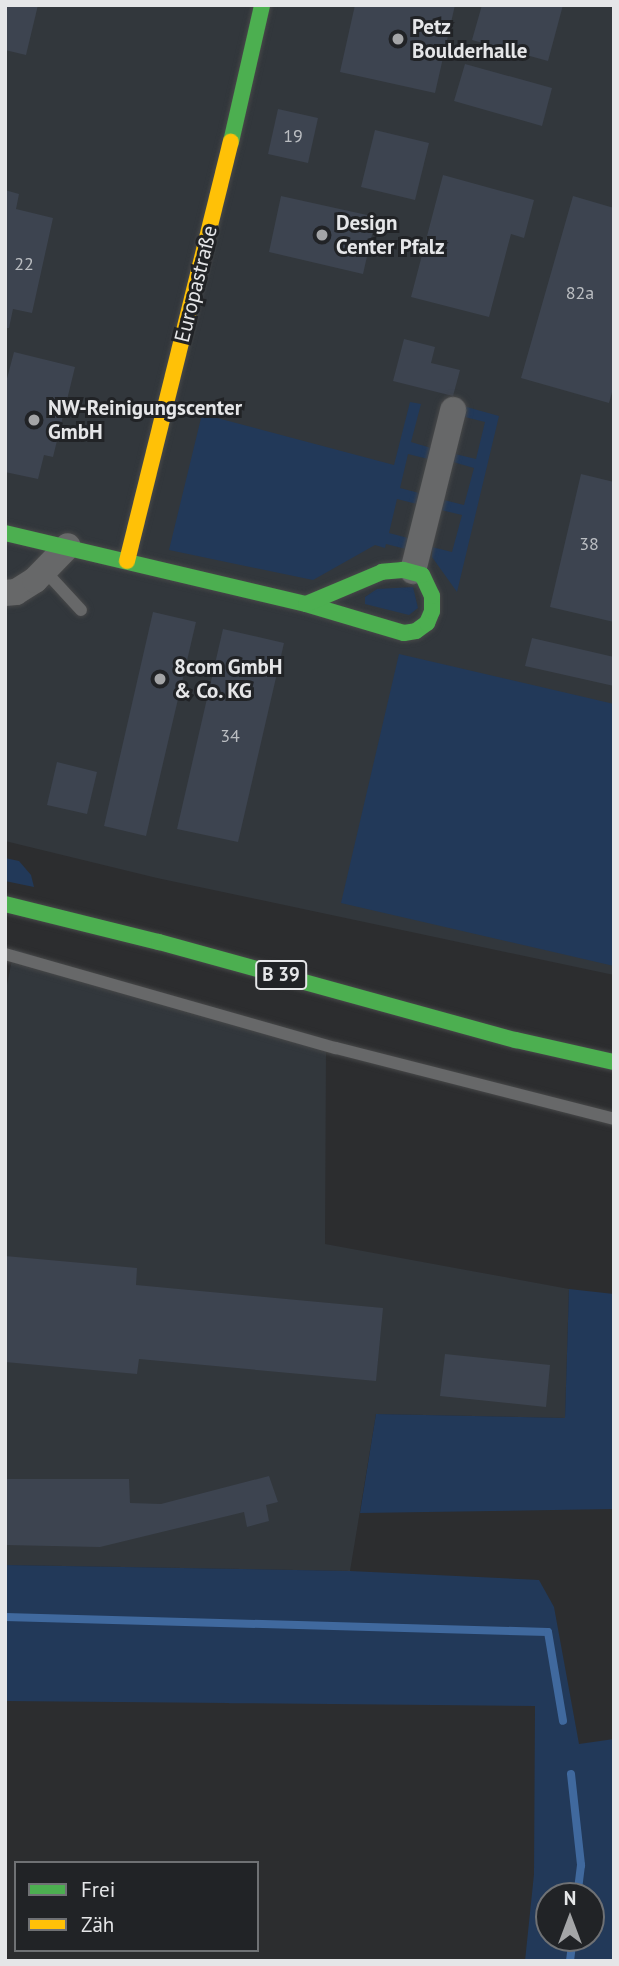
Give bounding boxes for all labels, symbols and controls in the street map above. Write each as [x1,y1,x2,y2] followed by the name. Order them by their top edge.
[412,14,527,64] place label: Petz Boulderhalle
[390,31,406,47] marker: Petz Boulderhalle
[283,125,303,147] house number: 19
[336,210,445,260] place label: Design Center Pfalz
[169,223,223,345] street label: Europastraße
[314,227,330,243] marker: Design Center Pfalz
[14,253,34,275] house number: 22
[566,282,594,304] house number: 82a
[48,395,242,445] place label: NW-Reinigungscenter GmbH
[26,412,42,428] marker: NW-Reinigungscenter GmbH
[579,533,599,555] house number: 38
[174,654,283,704] place label: 8com GmbH & Co. KG
[152,671,168,687] marker: 8com GmbH & Co. KG
[220,725,240,747] house number: 34
[255,959,307,990] road number: B 39
[14,1861,259,1952] legend
[81,1876,115,1903] text: Frei
[535,1882,605,1952] north arrow
[564,1886,576,1910] text: N
[81,1911,114,1938] text: Zäh

